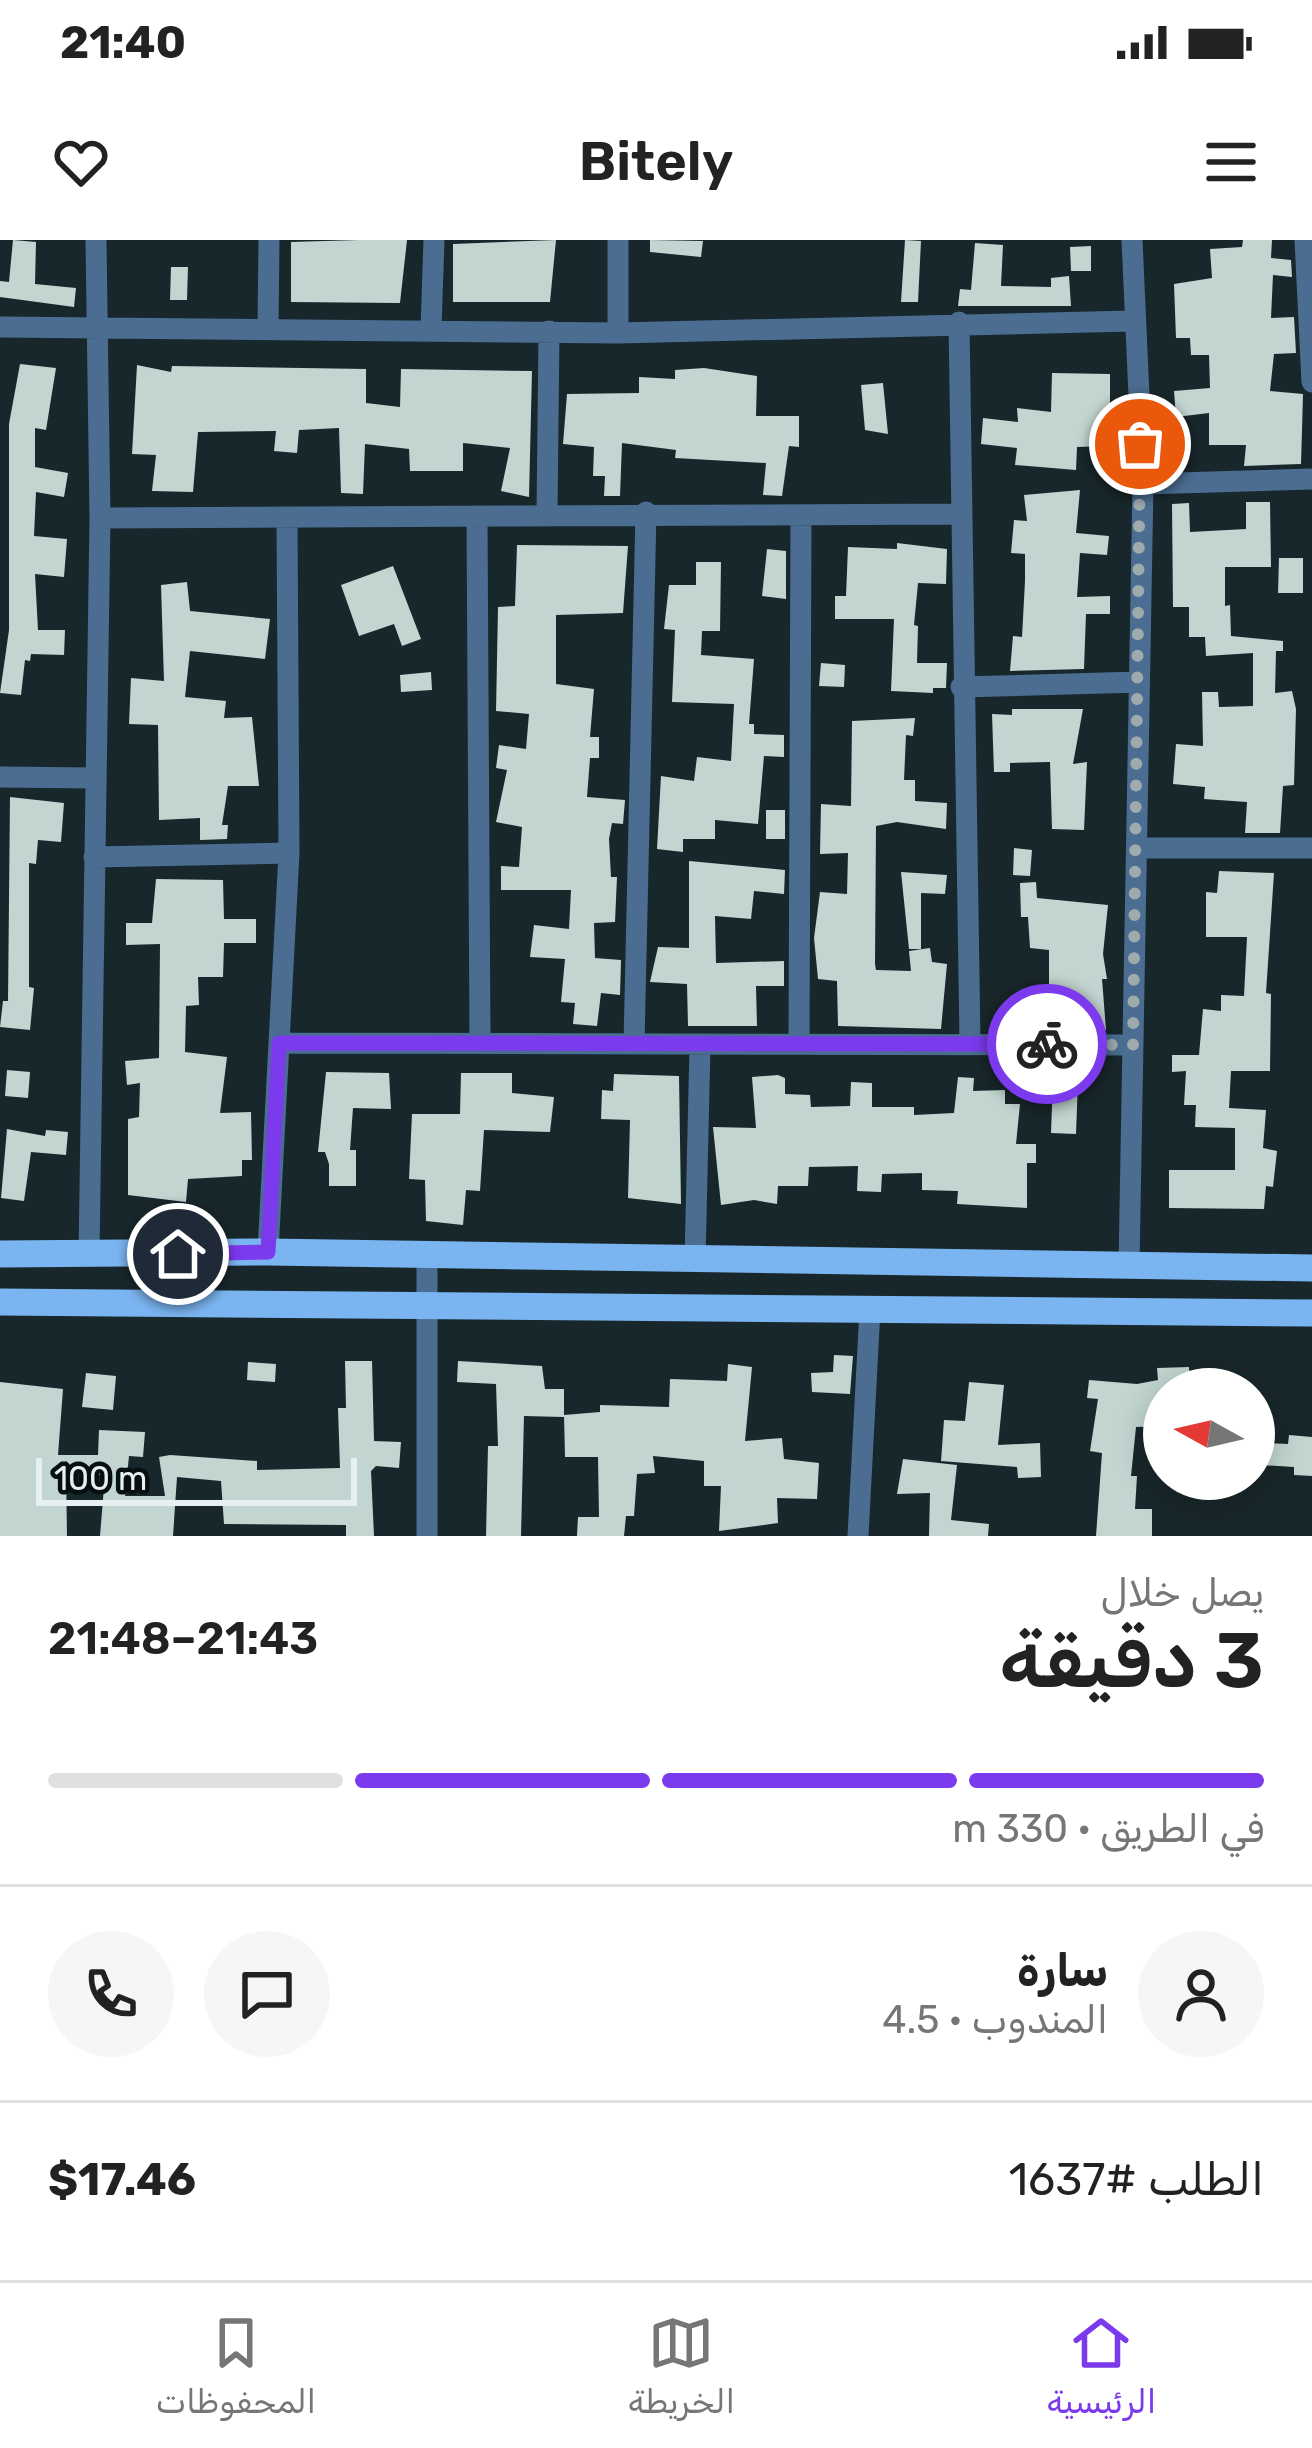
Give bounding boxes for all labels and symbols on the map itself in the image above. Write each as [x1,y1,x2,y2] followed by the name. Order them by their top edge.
[1089,393,1191,495] pin
[987,984,1107,1104] courier
[127,1203,229,1305] pin
[1143,1368,1275,1500] north arrow
[36,1452,357,1505] scale bar

